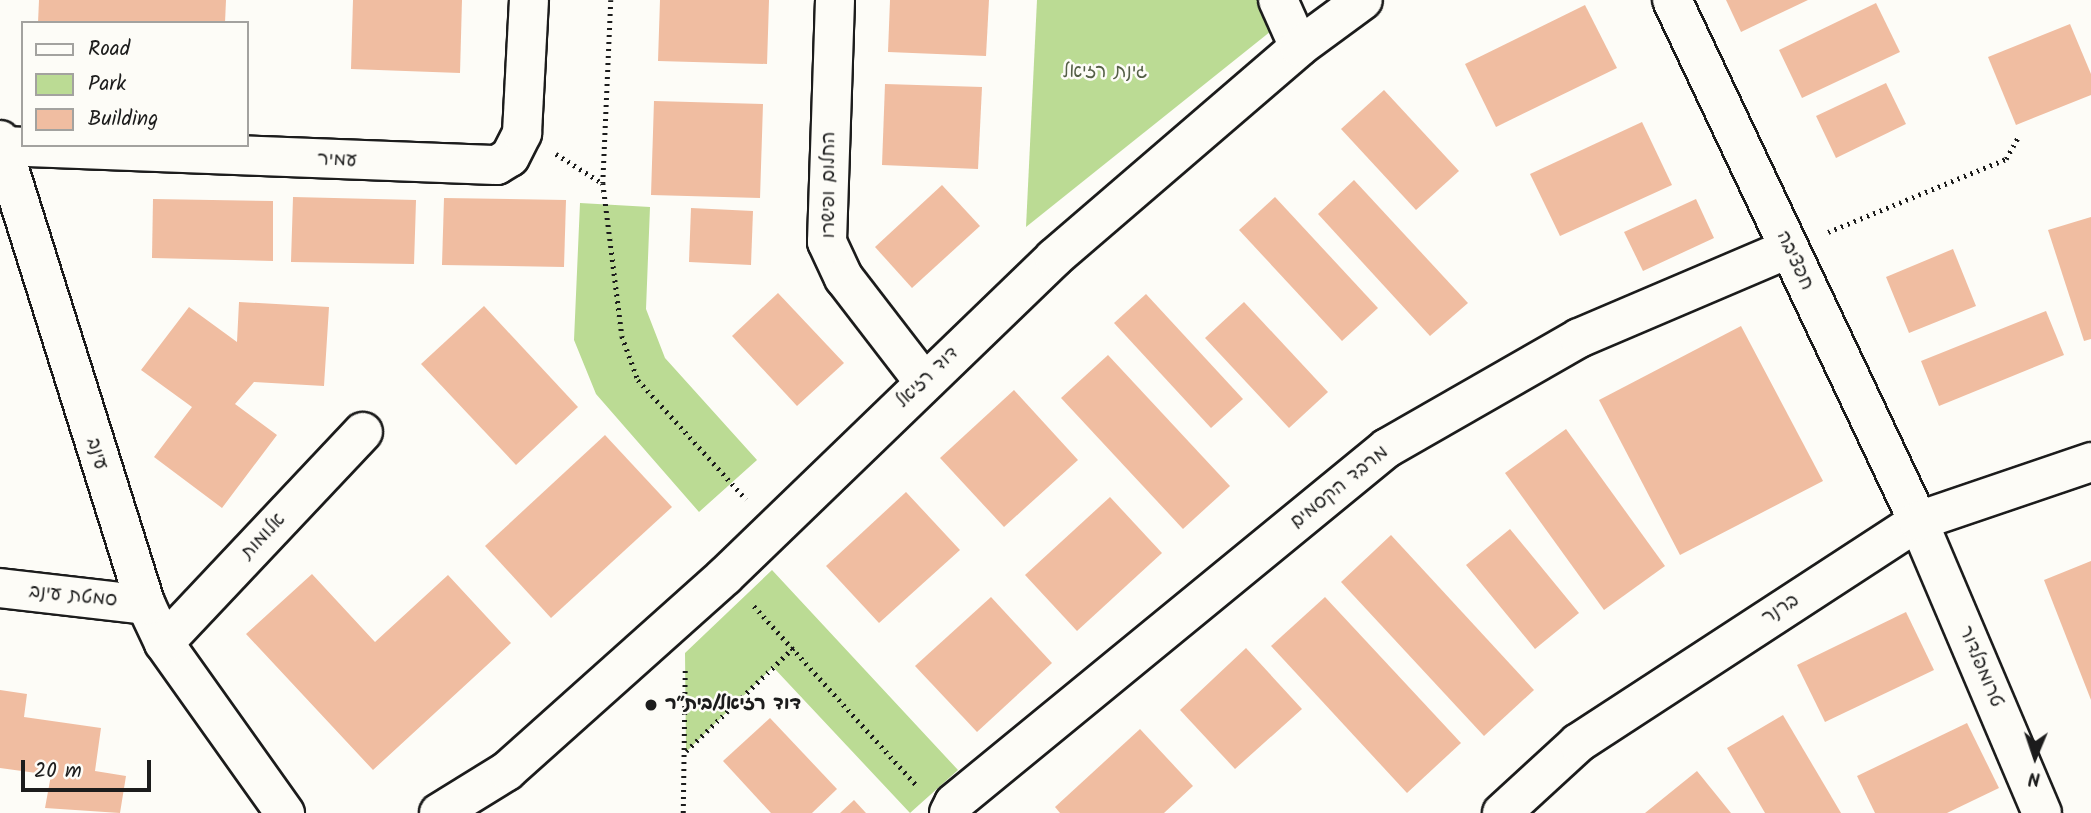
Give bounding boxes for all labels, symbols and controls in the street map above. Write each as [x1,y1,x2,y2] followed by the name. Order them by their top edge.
[21,21,248,147] legend
[88,33,130,66] text: Road
[1063,62,1147,84] park label: גינת רזיאל
[88,68,126,101] text: Park
[88,103,158,136] text: Building
[819,132,841,238] street label: החלום ופישרו
[317,149,357,173] street label: עמיר
[1770,228,1818,294] street label: חפציבה
[892,343,964,413] street label: דוד רזיאל
[80,435,112,473] street label: עינב
[1287,442,1393,534] street label: מרבד הקסמים
[237,509,291,565] street label: אלומות
[28,581,118,613] street label: סמטת עינב
[1758,590,1804,630] street label: ברנר
[1953,623,2007,711] street label: טרומפלדור
[665,694,801,716] place label: דוד רזיאל/בית״ר
[643,697,659,713] marker: דוד רזיאל/בית״ר
[2000,722,2070,792] north arrow
[24,746,154,790] scale bar
[34,755,82,788] text: 20 m
[2028,763,2041,793] text: N

